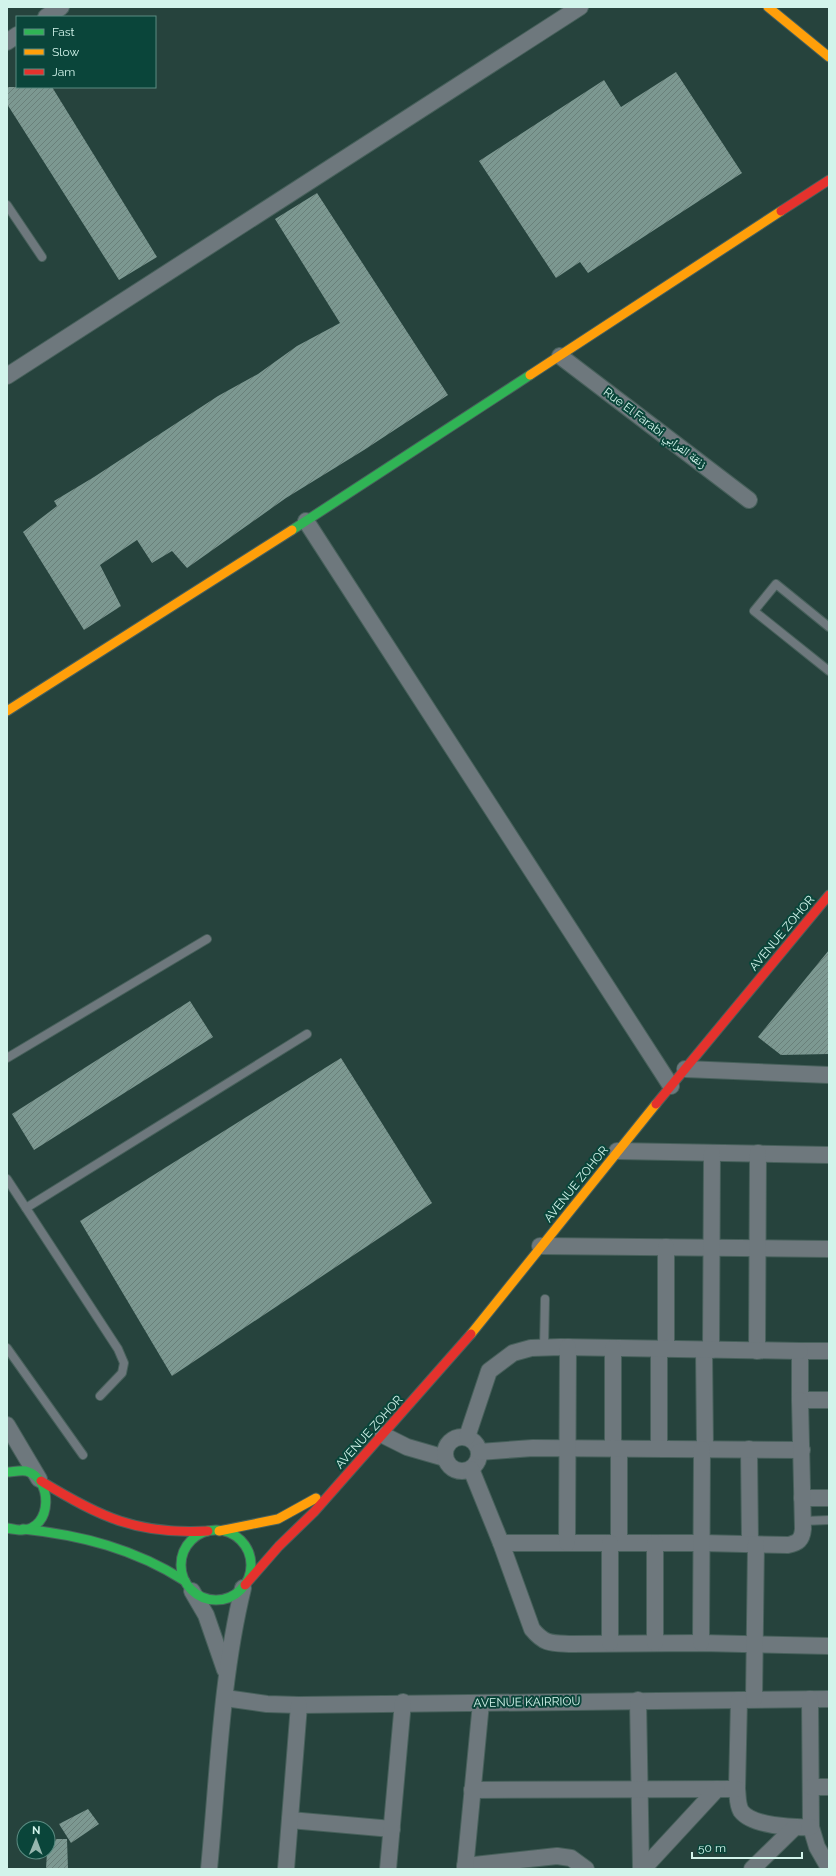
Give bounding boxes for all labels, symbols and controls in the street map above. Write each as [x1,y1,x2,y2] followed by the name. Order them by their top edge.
[16,16,156,88] legend
[52,25,75,39] text: Fast
[52,45,79,59] text: Slow
[52,65,75,79] text: Jam
[599,385,710,474] street label: Rue El Farabi زنقة الفرابي
[747,893,818,973] street label: AVENUE ZOHOR
[541,1143,611,1225] street label: AVENUE ZOHOR
[332,1392,406,1471] street label: AVENUE ZOHOR
[473,1694,581,1710] street label: AVENUE KAIRRIOU
[16,1820,56,1860] north arrow
[32,1824,40,1837] text: N
[692,1834,802,1860] scale bar
[698,1841,726,1855] text: 50 m

